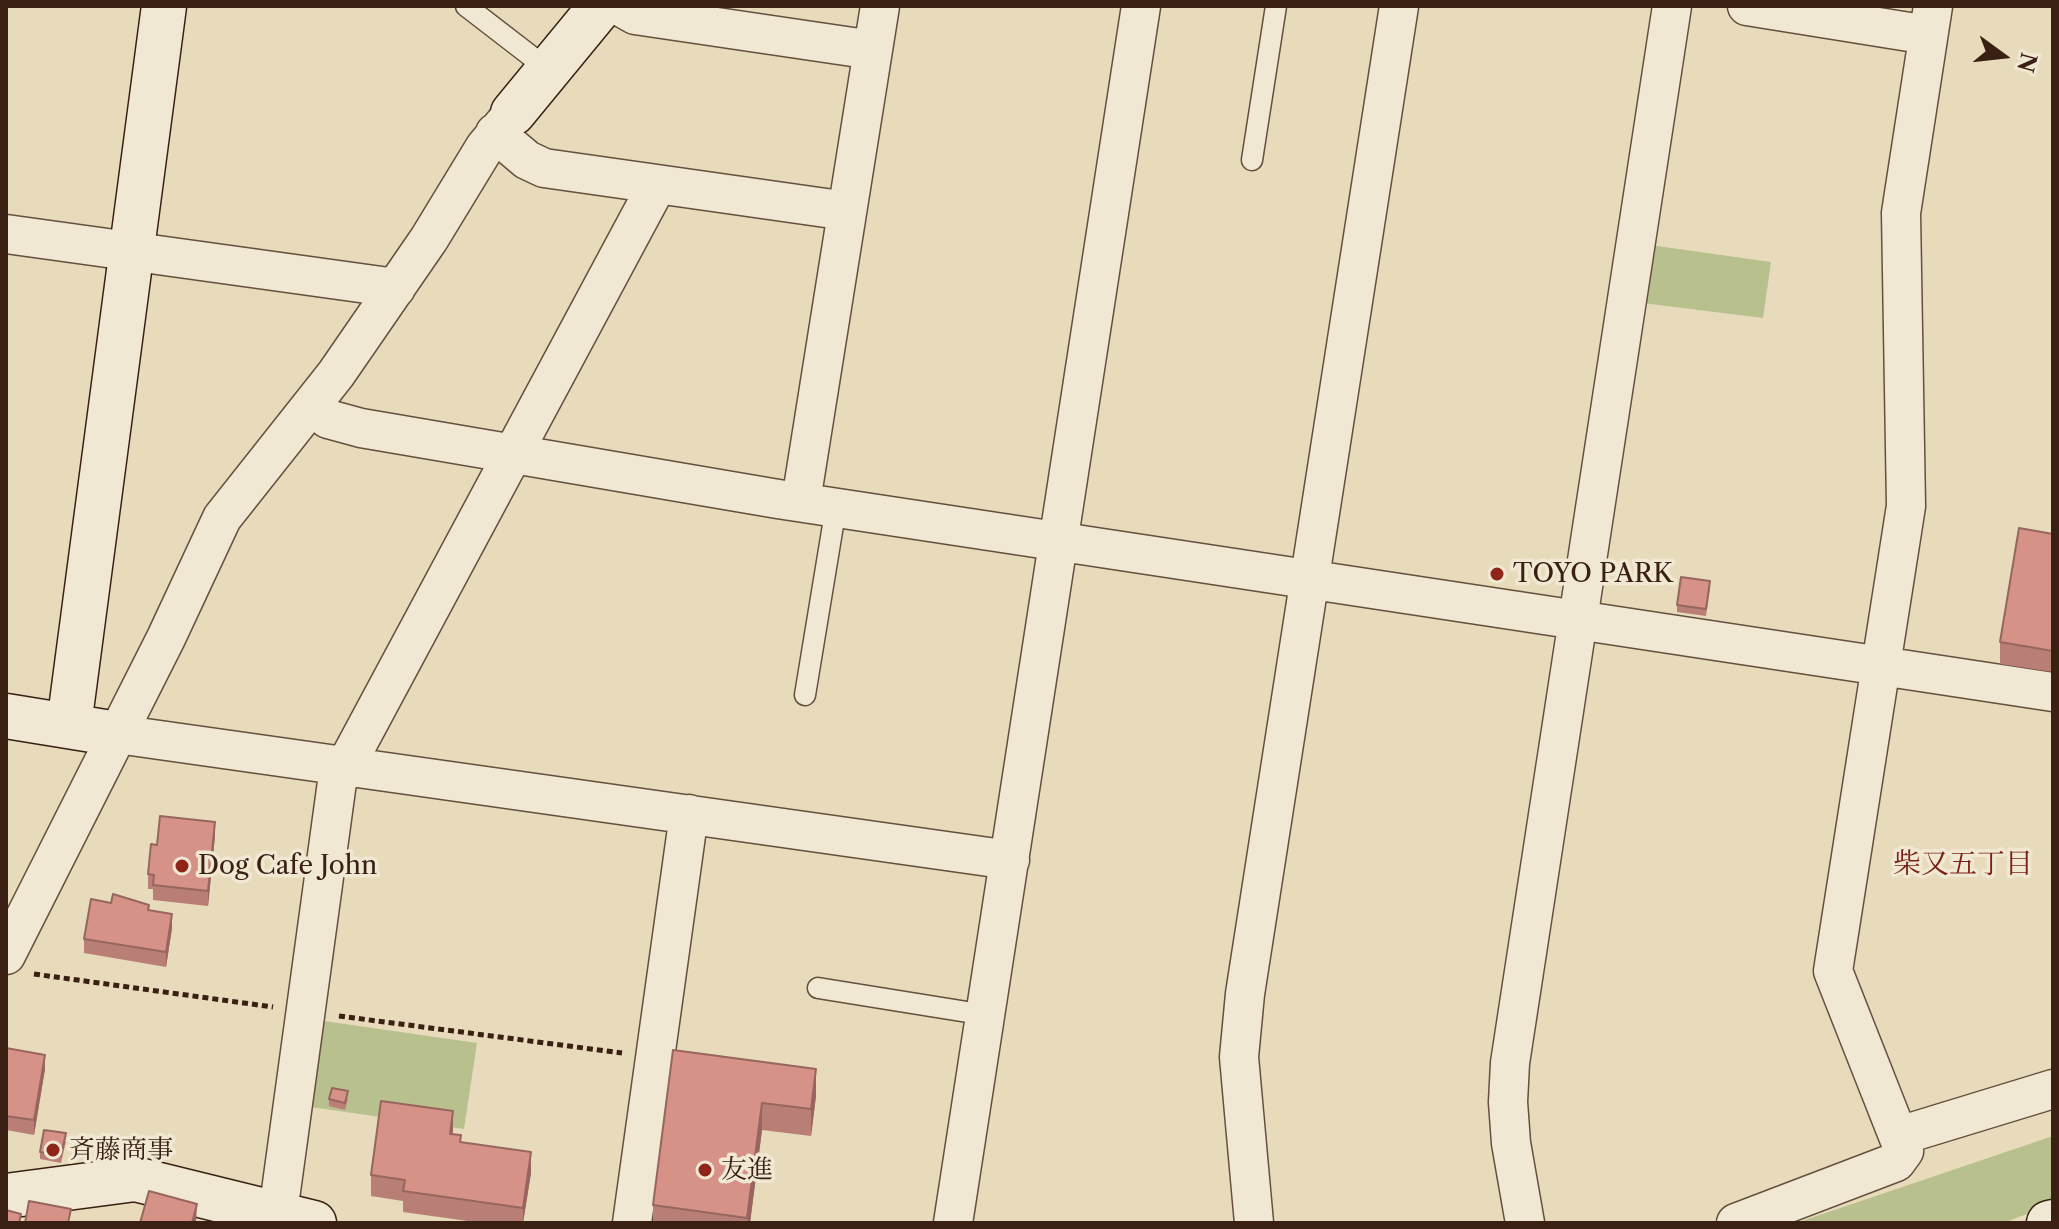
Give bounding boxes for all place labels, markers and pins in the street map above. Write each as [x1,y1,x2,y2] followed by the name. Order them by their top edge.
[1513,558,1673,590] place label: TOYO PARK
[1488,565,1506,583] marker: TOYO PARK
[198,850,377,882] place label: Dog Cafe John
[173,857,191,875] marker: Dog Cafe John
[69,1134,173,1166] place label: 斉藤商事
[44,1141,62,1159] marker: 斉藤商事
[721,1154,773,1186] place label: 友進
[696,1161,714,1179] marker: 友進

